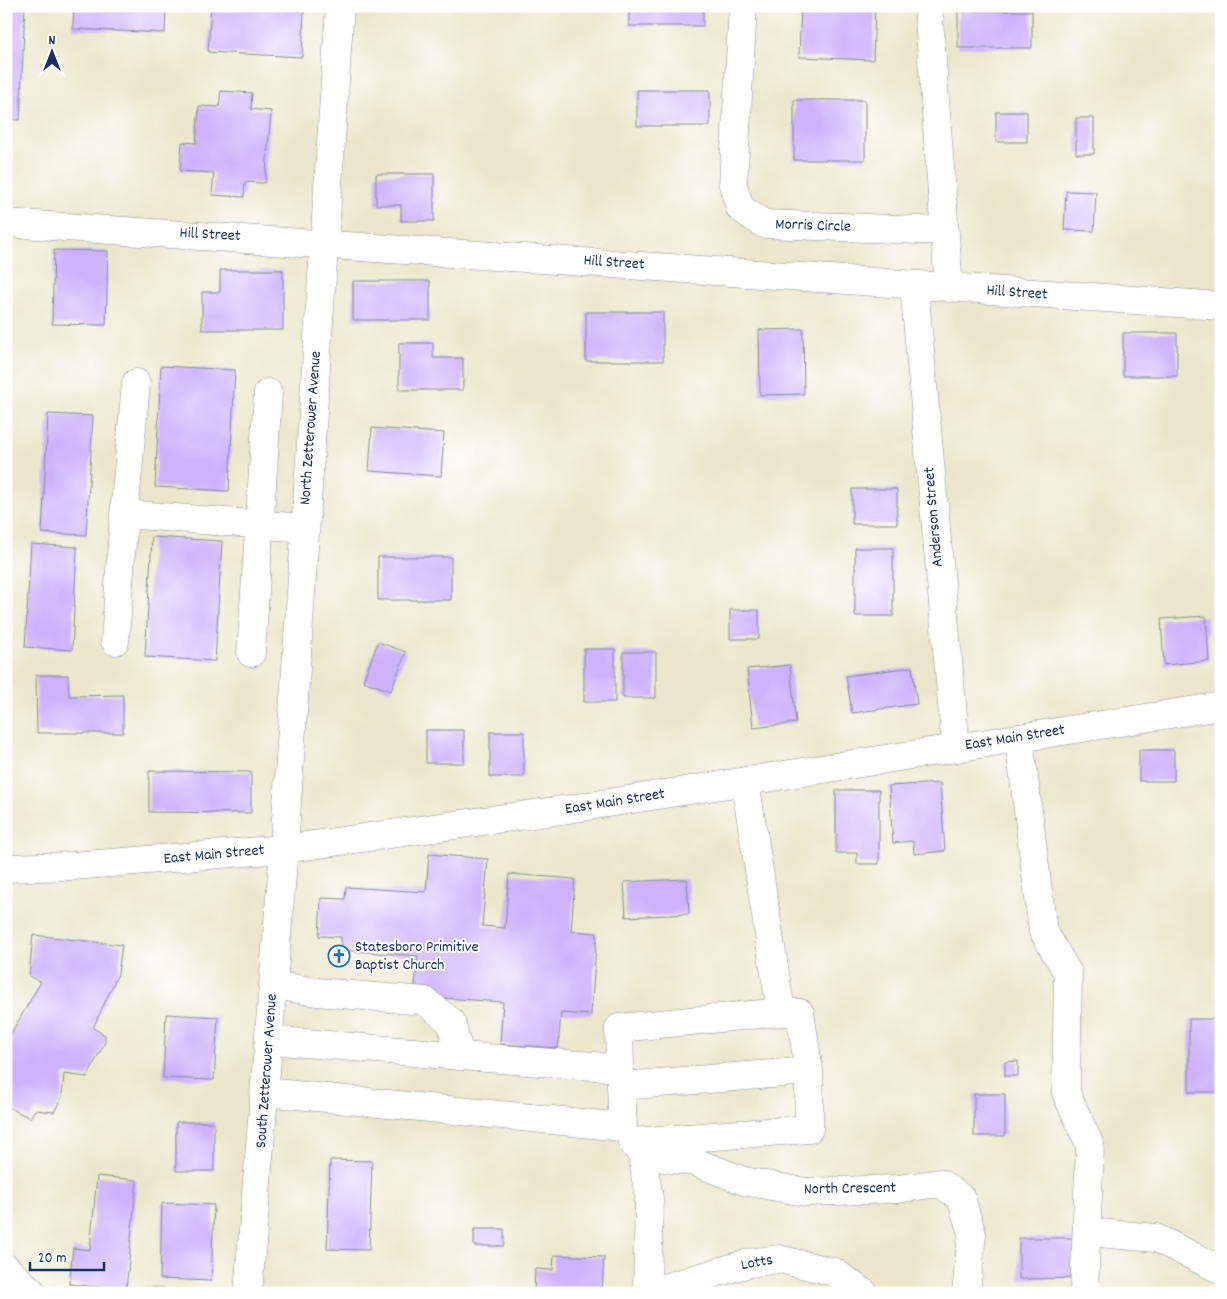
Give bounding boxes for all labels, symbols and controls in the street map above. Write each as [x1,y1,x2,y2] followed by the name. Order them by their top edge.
[28,28,78,78] north arrow
[49,31,56,51] text: N
[775,213,851,239] street label: Morris Circle
[179,222,241,248] street label: Hill Street
[583,249,645,277] street label: Hill Street
[986,279,1048,307] street label: Hill Street
[294,350,328,506] street label: North Zetterower Avenue
[918,466,950,568] street label: Anderson Street
[963,719,1067,757] street label: East Main Street
[563,783,667,821] street label: East Main Street
[163,839,265,871] street label: East Main Street
[355,936,479,977] place label: Statesboro Primitive Baptist Church
[327,944,351,968] church icon: Statesboro Primitive Baptist Church
[250,993,284,1149] street label: South Zetterower Avenue
[804,1177,896,1201] street label: North Crescent
[30,1239,104,1271] scale bar
[38,1248,66,1270] text: 20 m
[739,1249,775,1277] street label: Lotts

